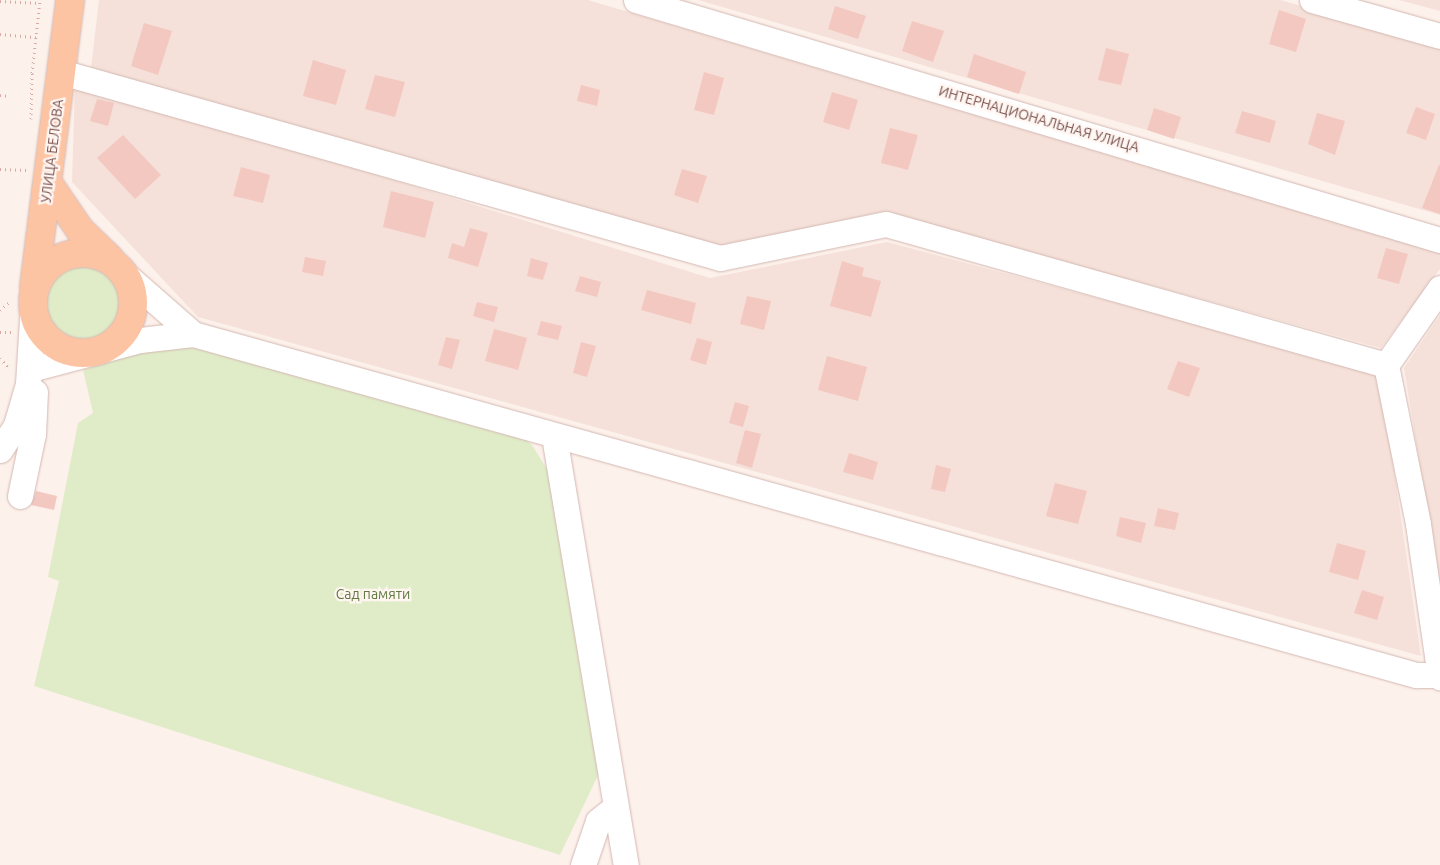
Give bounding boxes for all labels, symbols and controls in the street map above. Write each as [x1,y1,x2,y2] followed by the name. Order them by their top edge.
[937,82,1141,156] street label: ИНТЕРНАЦИОНАЛЬНАЯ УЛИЦА
[37,98,67,204] street label: УЛИЦА БЕЛОВА
[336,586,410,602] park label: Сад памяти

